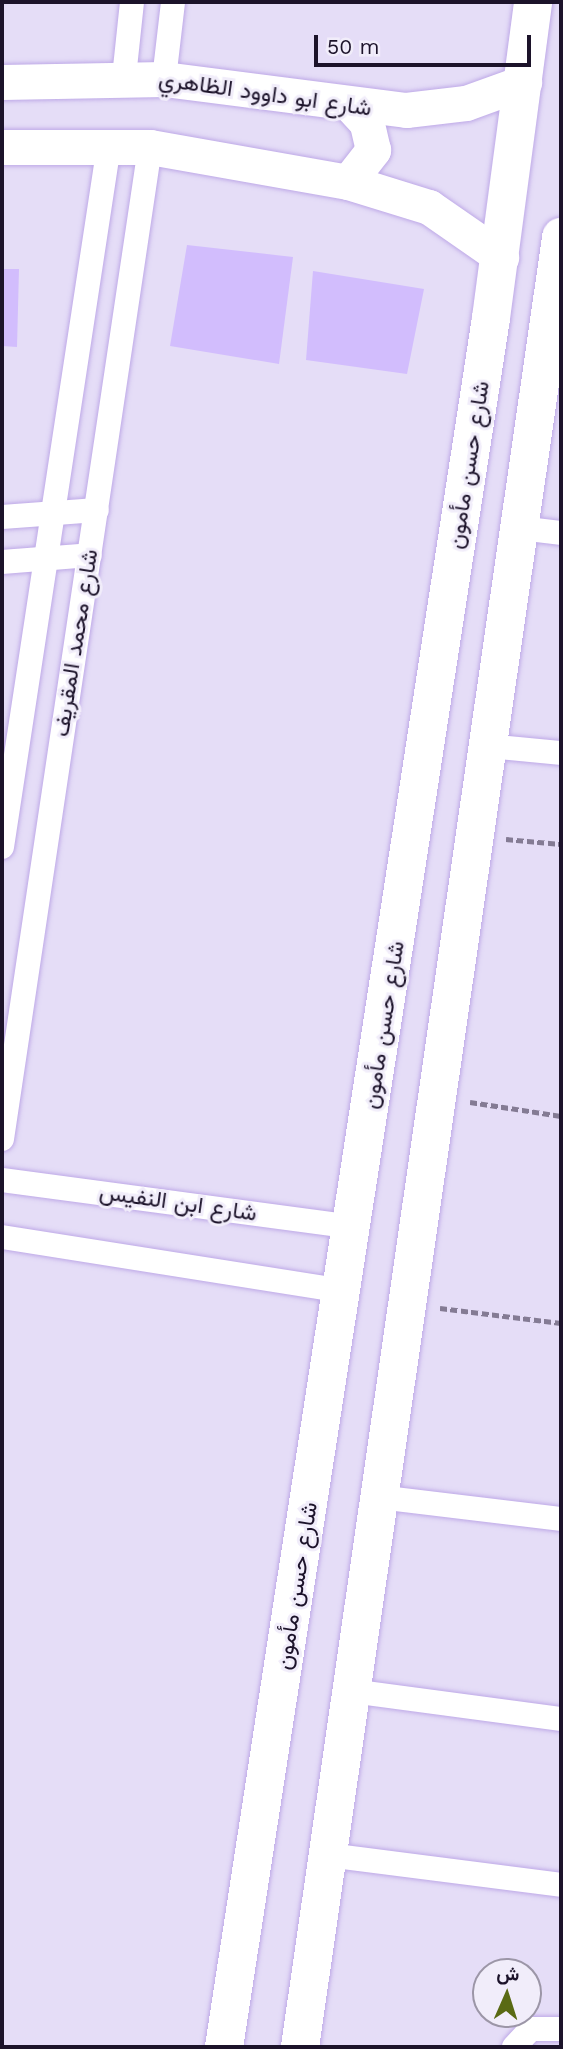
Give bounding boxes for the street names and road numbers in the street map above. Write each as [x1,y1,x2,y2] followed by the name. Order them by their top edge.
[157,65,373,123] street label: شارع ابو داوود الظاهري
[442,379,496,551] street label: شارع حسن مأمون
[48,547,104,739] street label: شارع محمد المقريف
[357,939,411,1111] street label: شارع حسن مأمون
[98,1178,258,1228] street label: شارع ابن النفيس
[270,1500,324,1672] street label: شارع حسن مأمون

